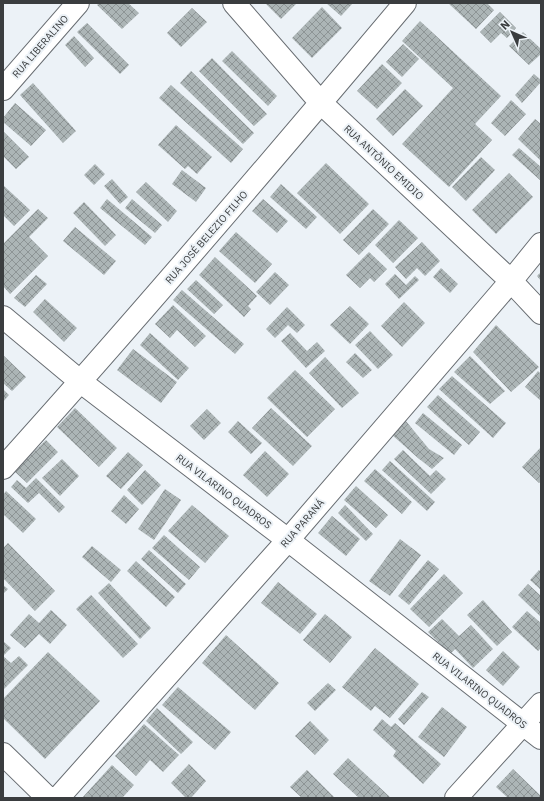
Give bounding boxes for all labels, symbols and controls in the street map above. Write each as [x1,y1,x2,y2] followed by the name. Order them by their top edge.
[10,12,71,80] street label: RUA LIBERALINO
[492,12,532,52] north arrow
[497,17,513,33] text: N
[341,122,426,203] street label: RUA ANTÔNIO EMIDIO
[162,188,250,287] street label: RUA JOSÉ BELEZIO FILHO
[173,451,274,532] street label: RUA VILARINO QUADROS
[278,496,327,550] street label: RUA PARANÁ
[430,649,530,731] street label: RUA VILARINO QUADROS

